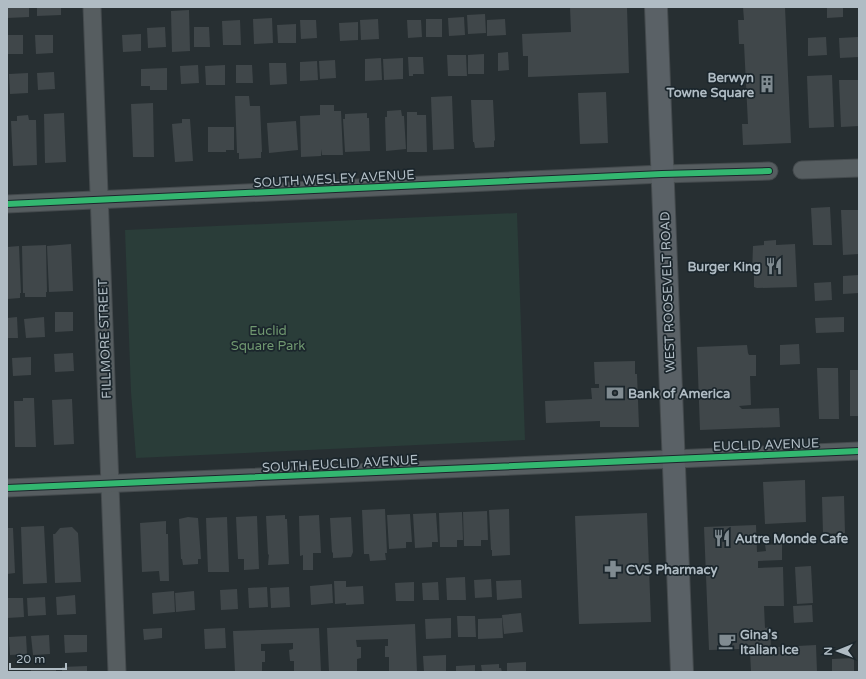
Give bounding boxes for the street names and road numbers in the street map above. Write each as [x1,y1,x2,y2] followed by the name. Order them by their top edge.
[253,167,415,191] street label: SOUTH WESLEY AVENUE
[657,211,679,373] street label: WEST ROOSEVELT ROAD
[95,279,115,399] street label: FILLMORE STREET
[713,435,820,455] street label: EUCLID AVENUE
[262,452,418,476] street label: SOUTH EUCLID AVENUE

